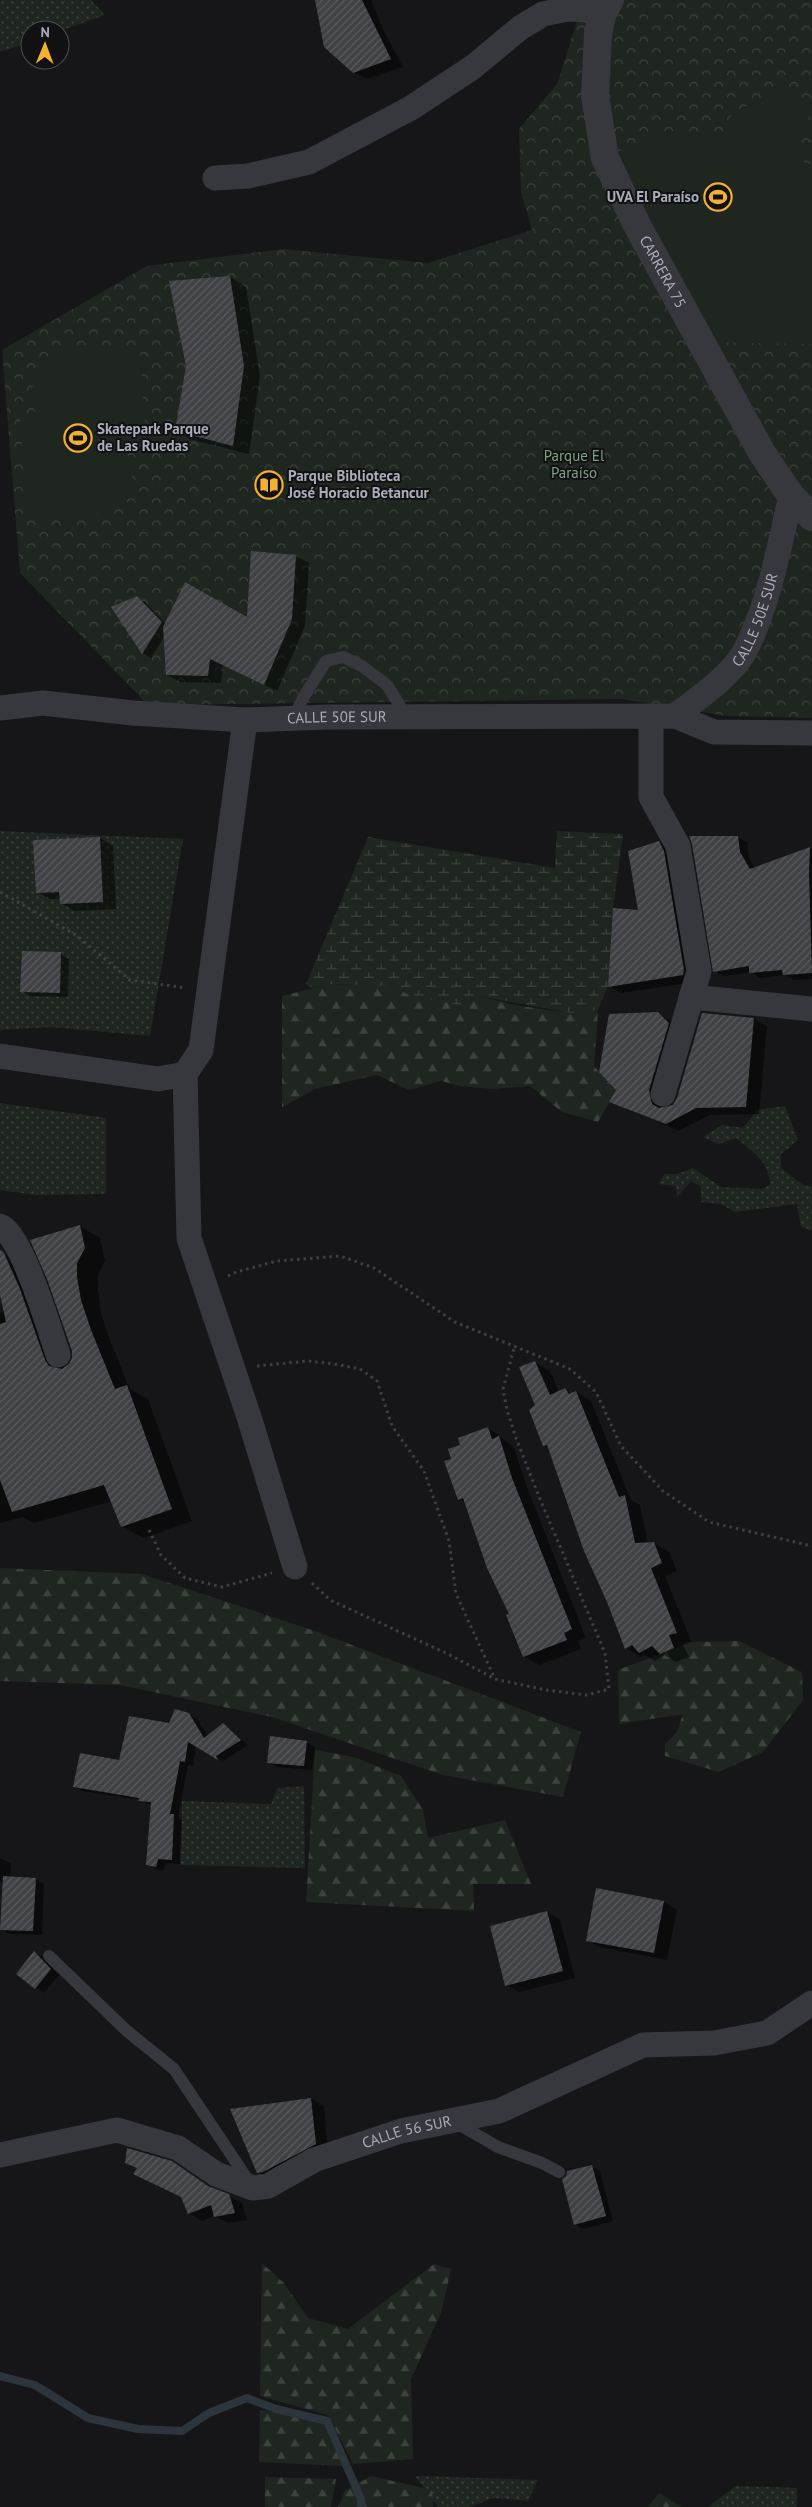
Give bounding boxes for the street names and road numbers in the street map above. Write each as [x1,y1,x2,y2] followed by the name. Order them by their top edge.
[636,232,691,311] street label: CARRERA 75
[727,571,782,670] street label: CALLE 50E SUR
[287,707,387,727] street label: CALLE 50E SUR
[360,2111,453,2152] street label: CALLE 56 SUR

